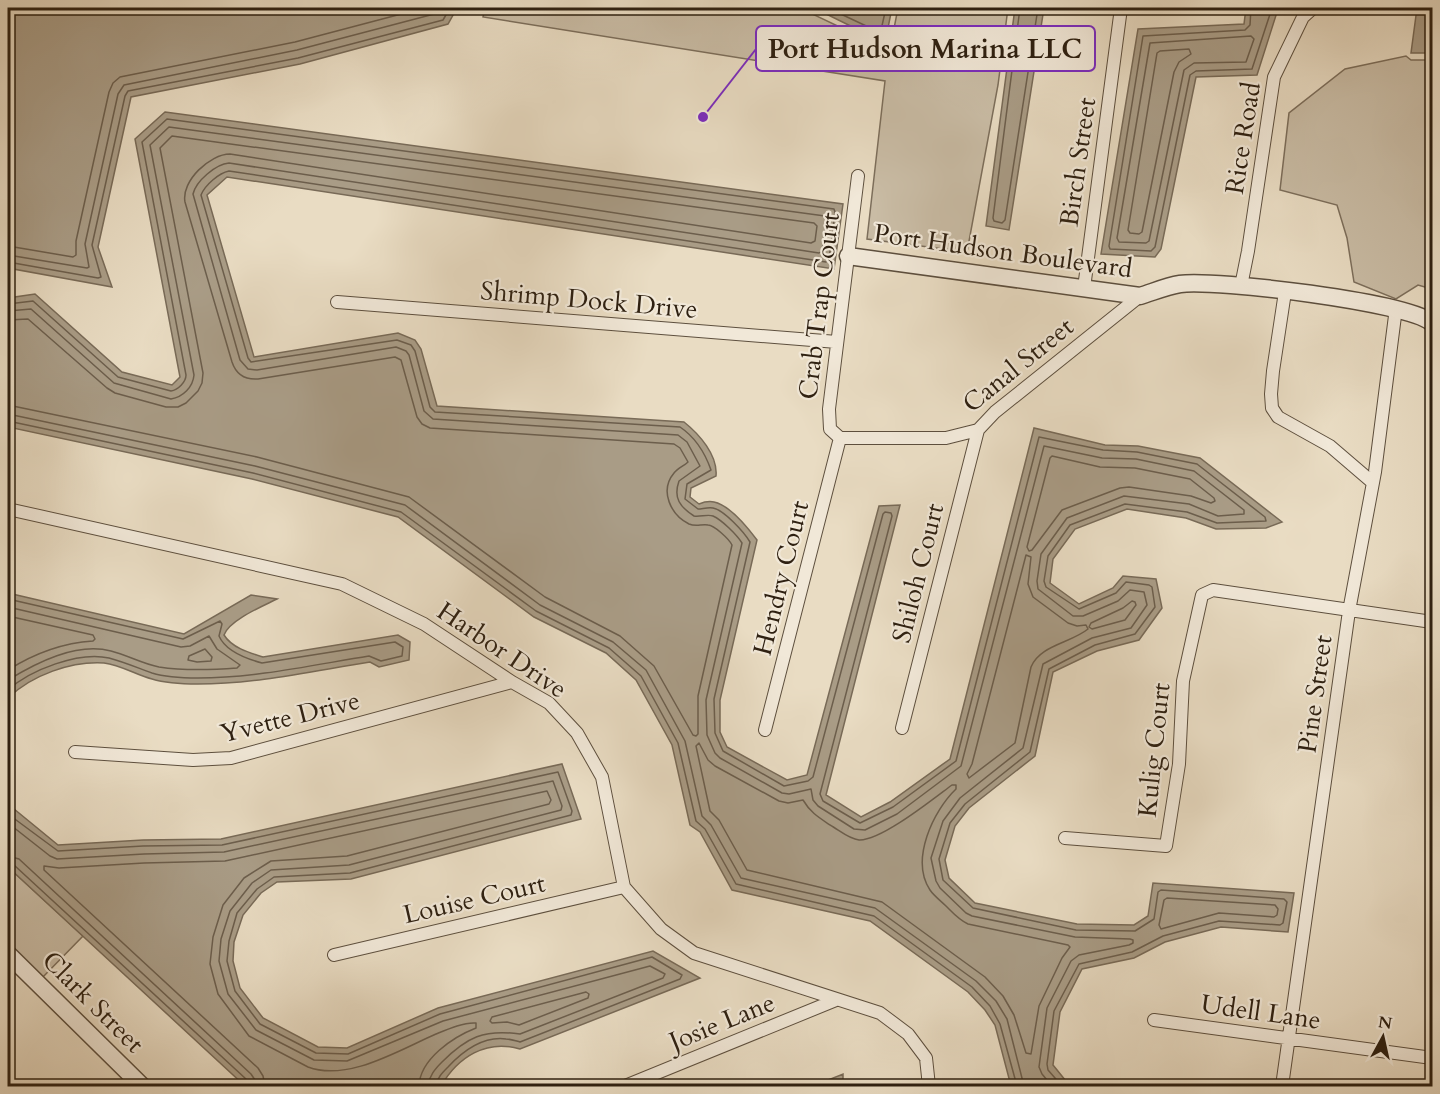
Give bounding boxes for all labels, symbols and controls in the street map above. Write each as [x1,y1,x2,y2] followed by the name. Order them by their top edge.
[756,26,1095,71] callout: Port Hudson Marina LLC
[768,31,1082,68] text: Port Hudson Marina LLC
[1217,79,1269,197] street label: Rice Road
[1052,95,1104,229] street label: Birch Street
[790,211,848,401] street label: Crab Trap Court
[872,216,1135,286] street label: Port Hudson Boulevard
[479,273,699,327] street label: Shrimp Dock Drive
[955,309,1081,421] street label: Canal Street
[745,497,817,659] street label: Hendry Court
[884,500,952,646] street label: Shiloh Court
[430,594,574,706] street label: Harbor Drive
[1289,633,1341,755] street label: Pine Street
[1130,681,1178,819] street label: Kulig Court
[217,683,363,751] street label: Yvette Drive
[400,866,548,932] street label: Louise Court
[34,943,152,1061] street label: Clark Street
[660,985,780,1061] street label: Josie Lane
[1199,986,1323,1038] street label: Udell Lane
[1353,1007,1413,1067] north arrow
[1377,1011,1393,1035] text: N

